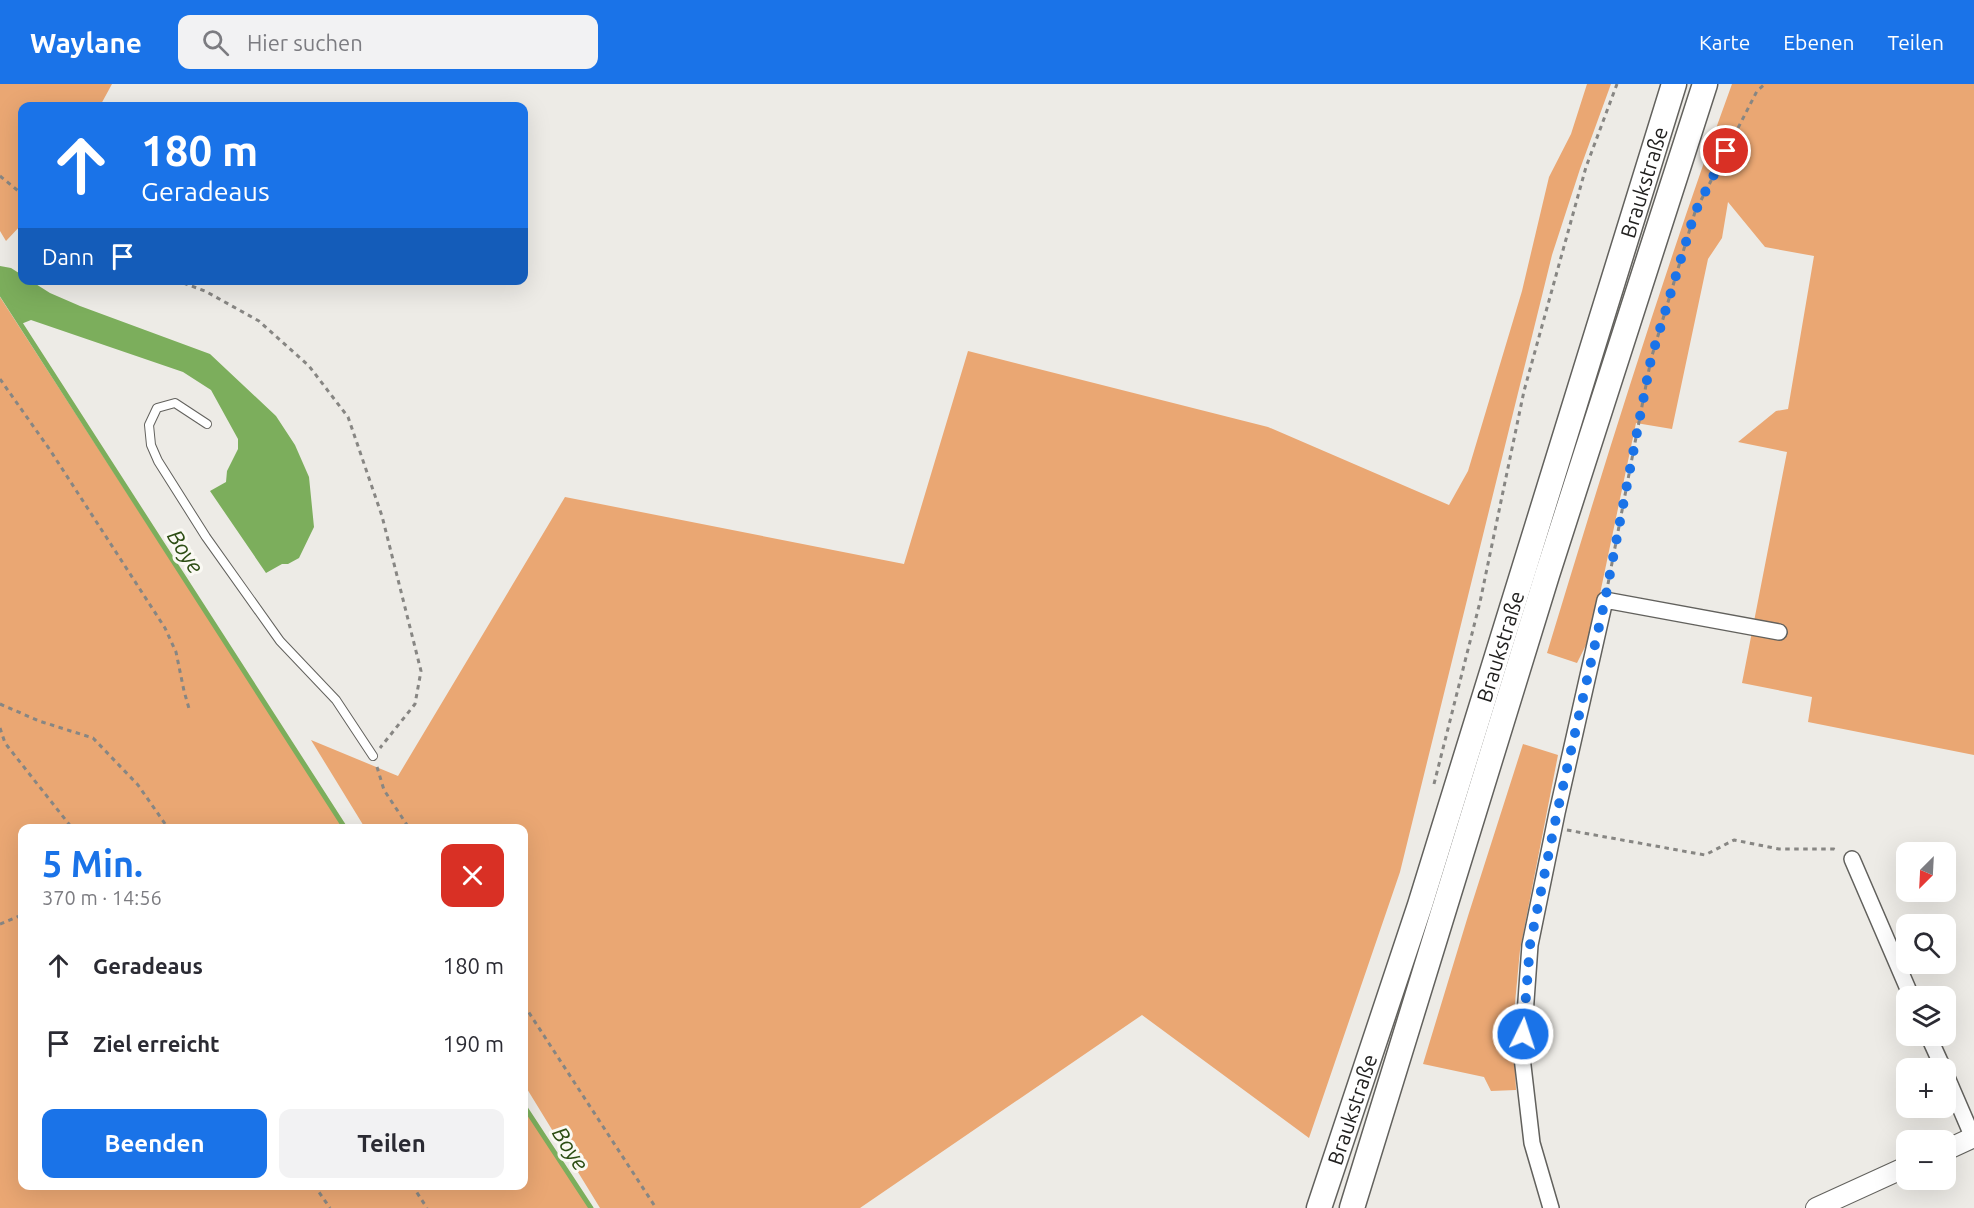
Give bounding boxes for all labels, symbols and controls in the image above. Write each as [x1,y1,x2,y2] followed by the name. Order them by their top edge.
[178,15,598,69] search box
[199,26,232,59] icon: search
[30,27,142,58] text: Waylane
[247,30,363,55] text: Hier suchen
[1699,30,1750,54] text: Karte
[1783,30,1855,54] text: Ebenen
[1888,30,1944,54] text: Teilen
[1615,124,1672,241] street label: Braukstraße
[1700,125,1751,176] pin
[42,126,120,204] icon: ahead
[141,127,258,174] text: 180 m
[1709,134,1742,167] icon: arrive
[141,176,270,206] text: Geradeaus
[106,240,139,273] icon: arrive
[42,244,94,269] text: Dann
[163,525,209,577] water label: Boye
[1472,588,1528,705] street label: Braukstraße
[1896,842,1956,902] north arrow
[1896,842,1956,1190] map controls
[42,843,143,884] text: 5 Min.
[441,844,504,907] button: close
[42,886,162,909] text: 370 m · 14:56
[1896,914,1956,974] button: search
[42,949,75,982] icon: ahead
[93,953,203,978] text: Geradeaus
[443,953,504,978] text: 180 m
[1896,986,1956,1046] button: layers
[1491,1002,1555,1066] position arrow
[42,1027,75,1060] icon: arrive
[93,1031,220,1056] text: Ziel erreicht
[443,1031,504,1056] text: 190 m
[1322,1051,1381,1168] street label: Braukstraße
[1896,1058,1956,1118] button: +
[42,1109,267,1178] button: Beenden
[279,1109,504,1178] button: Teilen
[548,1122,594,1174] water label: Boye
[1896,1130,1956,1190] button: −

